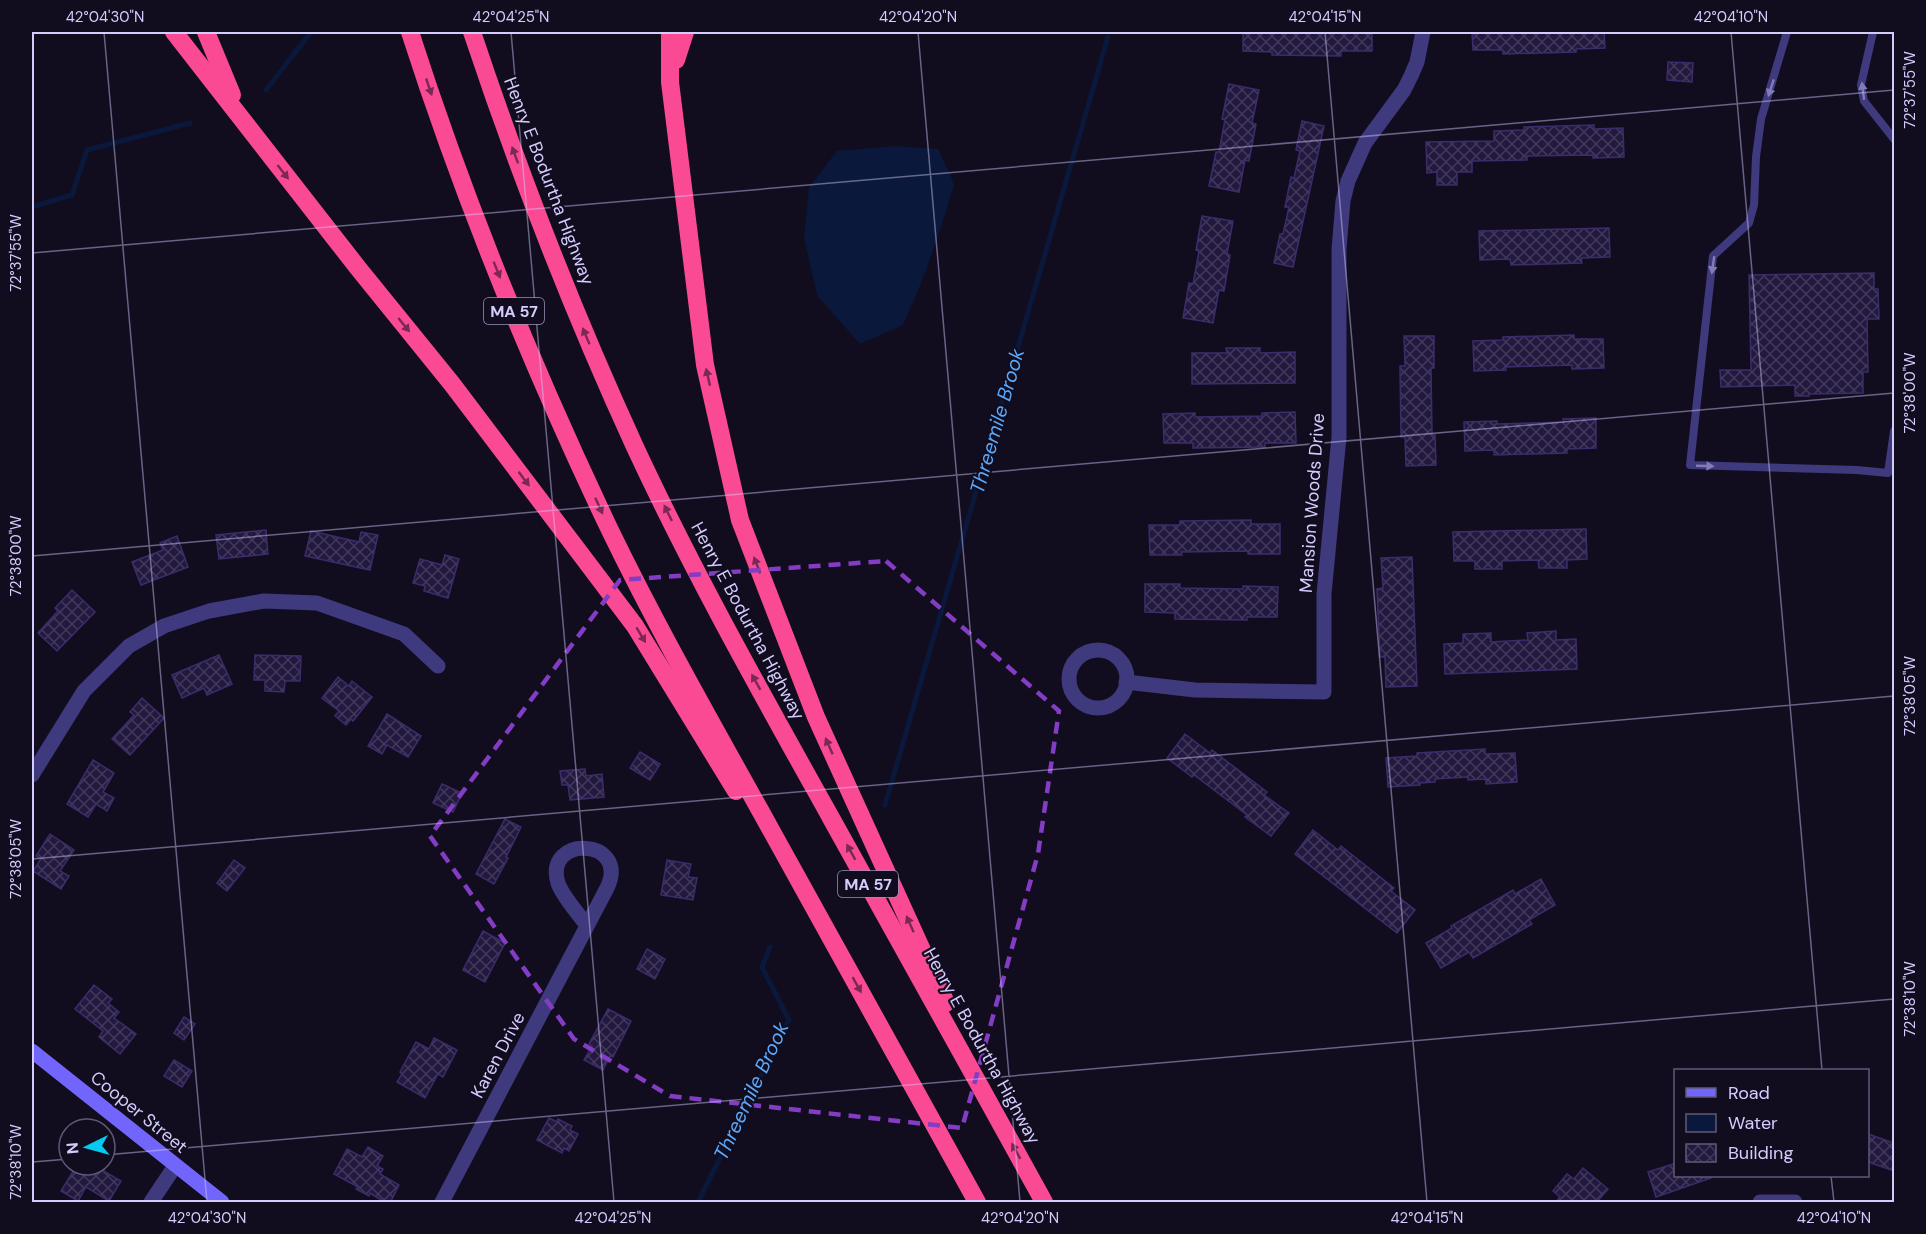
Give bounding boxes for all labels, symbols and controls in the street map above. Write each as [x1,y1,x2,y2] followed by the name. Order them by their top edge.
[66,7,144,27] text: 42°04'30"N
[473,7,549,27] text: 42°04'25"N
[879,7,957,27] text: 42°04'20"N
[1289,7,1361,27] text: 42°04'15"N
[1694,7,1768,27] text: 42°04'10"N
[1900,51,1920,129] text: 72°37'55"W
[498,74,600,288] street label: Henry E Bodurtha Highway
[424,78,434,96] one-way arrow
[1766,79,1776,97] one-way arrow
[1858,82,1868,101] one-way arrow
[509,145,519,163] one-way arrow
[277,164,290,180] one-way arrow
[6,214,26,292] text: 72°37'55"W
[1708,256,1717,275] one-way arrow
[492,261,502,279] one-way arrow
[484,298,544,324] road number: MA 57
[398,317,411,333] one-way arrow
[581,327,590,345] one-way arrow
[964,345,1030,497] water label: Threemile Brook
[1900,352,1920,434] text: 72°38'00"W
[703,367,712,386] one-way arrow
[1294,412,1330,594] street label: Mansion Woods Drive
[1696,461,1715,470] one-way arrow
[518,470,530,486] one-way arrow
[595,498,604,515] one-way arrow
[663,504,673,522] one-way arrow
[6,515,26,597] text: 72°38'00"W
[686,518,810,724] street label: Henry E Bodurtha Highway
[752,556,762,574] one-way arrow
[635,627,646,643] one-way arrow
[1900,656,1920,736] text: 72°38'05"W
[751,673,761,690] one-way arrow
[825,738,834,755] one-way arrow
[6,819,26,899] text: 72°38'05"W
[845,844,856,860] one-way arrow
[838,871,898,897] road number: MA 57
[906,915,915,932] one-way arrow
[918,944,1046,1148] street label: Henry E Bodurtha Highway
[1900,961,1920,1037] text: 72°38'10"W
[851,976,861,993] one-way arrow
[465,1008,531,1102] street label: Karen Drive
[708,1017,795,1164] water label: Threemile Brook
[86,1065,192,1159] street label: Cooper Street
[1674,1069,1869,1177] legend
[1728,1081,1770,1105] text: Road
[1728,1111,1778,1135] text: Water
[57,1117,117,1177] north arrow
[6,1124,26,1200] text: 72°38'10"W
[1728,1141,1793,1165] text: Building
[62,1142,84,1155] text: N
[1011,1143,1021,1160] one-way arrow
[168,1208,246,1228] text: 42°04'30"N
[575,1208,651,1228] text: 42°04'25"N
[981,1208,1059,1228] text: 42°04'20"N
[1391,1208,1463,1228] text: 42°04'15"N
[1797,1208,1871,1228] text: 42°04'10"N

